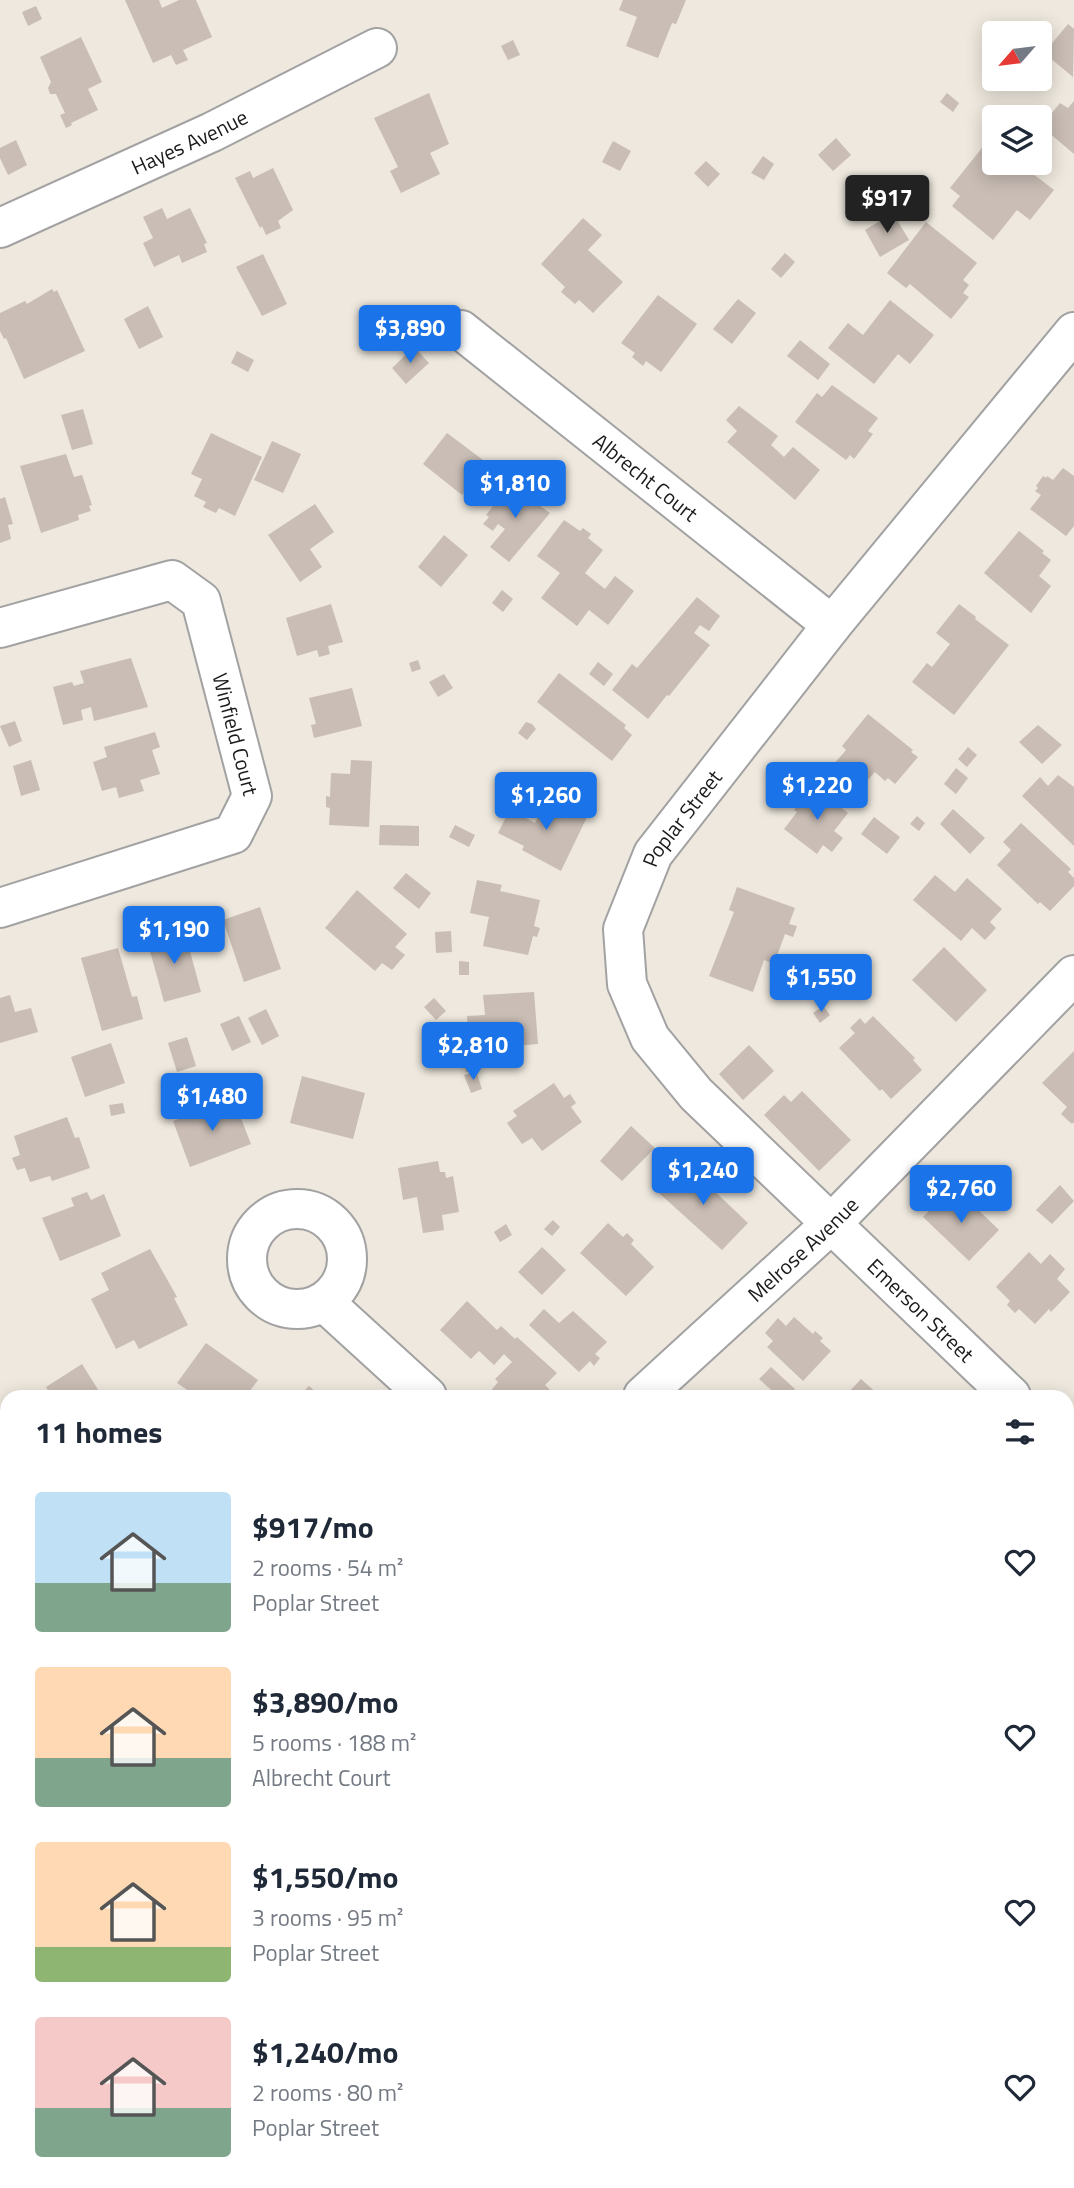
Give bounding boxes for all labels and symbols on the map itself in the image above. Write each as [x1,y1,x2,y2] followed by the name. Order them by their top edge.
[982,21,1052,91] north arrow
[126,101,253,183] street label: Hayes Avenue
[846,176,928,235] pin: $917
[353,306,467,365] pin: $3,890
[586,425,706,529] street label: Albrecht Court
[458,461,572,520] pin: $1,810
[204,669,267,799] street label: Winfield Court
[634,762,730,872] street label: Poplar Street
[760,762,874,822] pin: $1,220
[489,772,603,832] pin: $1,260
[117,906,231,966] pin: $1,190
[764,954,878,1014] pin: $1,550
[416,1023,530,1082] pin: $2,810
[155,1074,269,1133] pin: $1,480
[646,1148,760,1207] pin: $1,240
[904,1166,1018,1225] pin: $2,760
[740,1189,866,1309] street label: Melrose Avenue
[860,1251,982,1370] street label: Emerson Street

